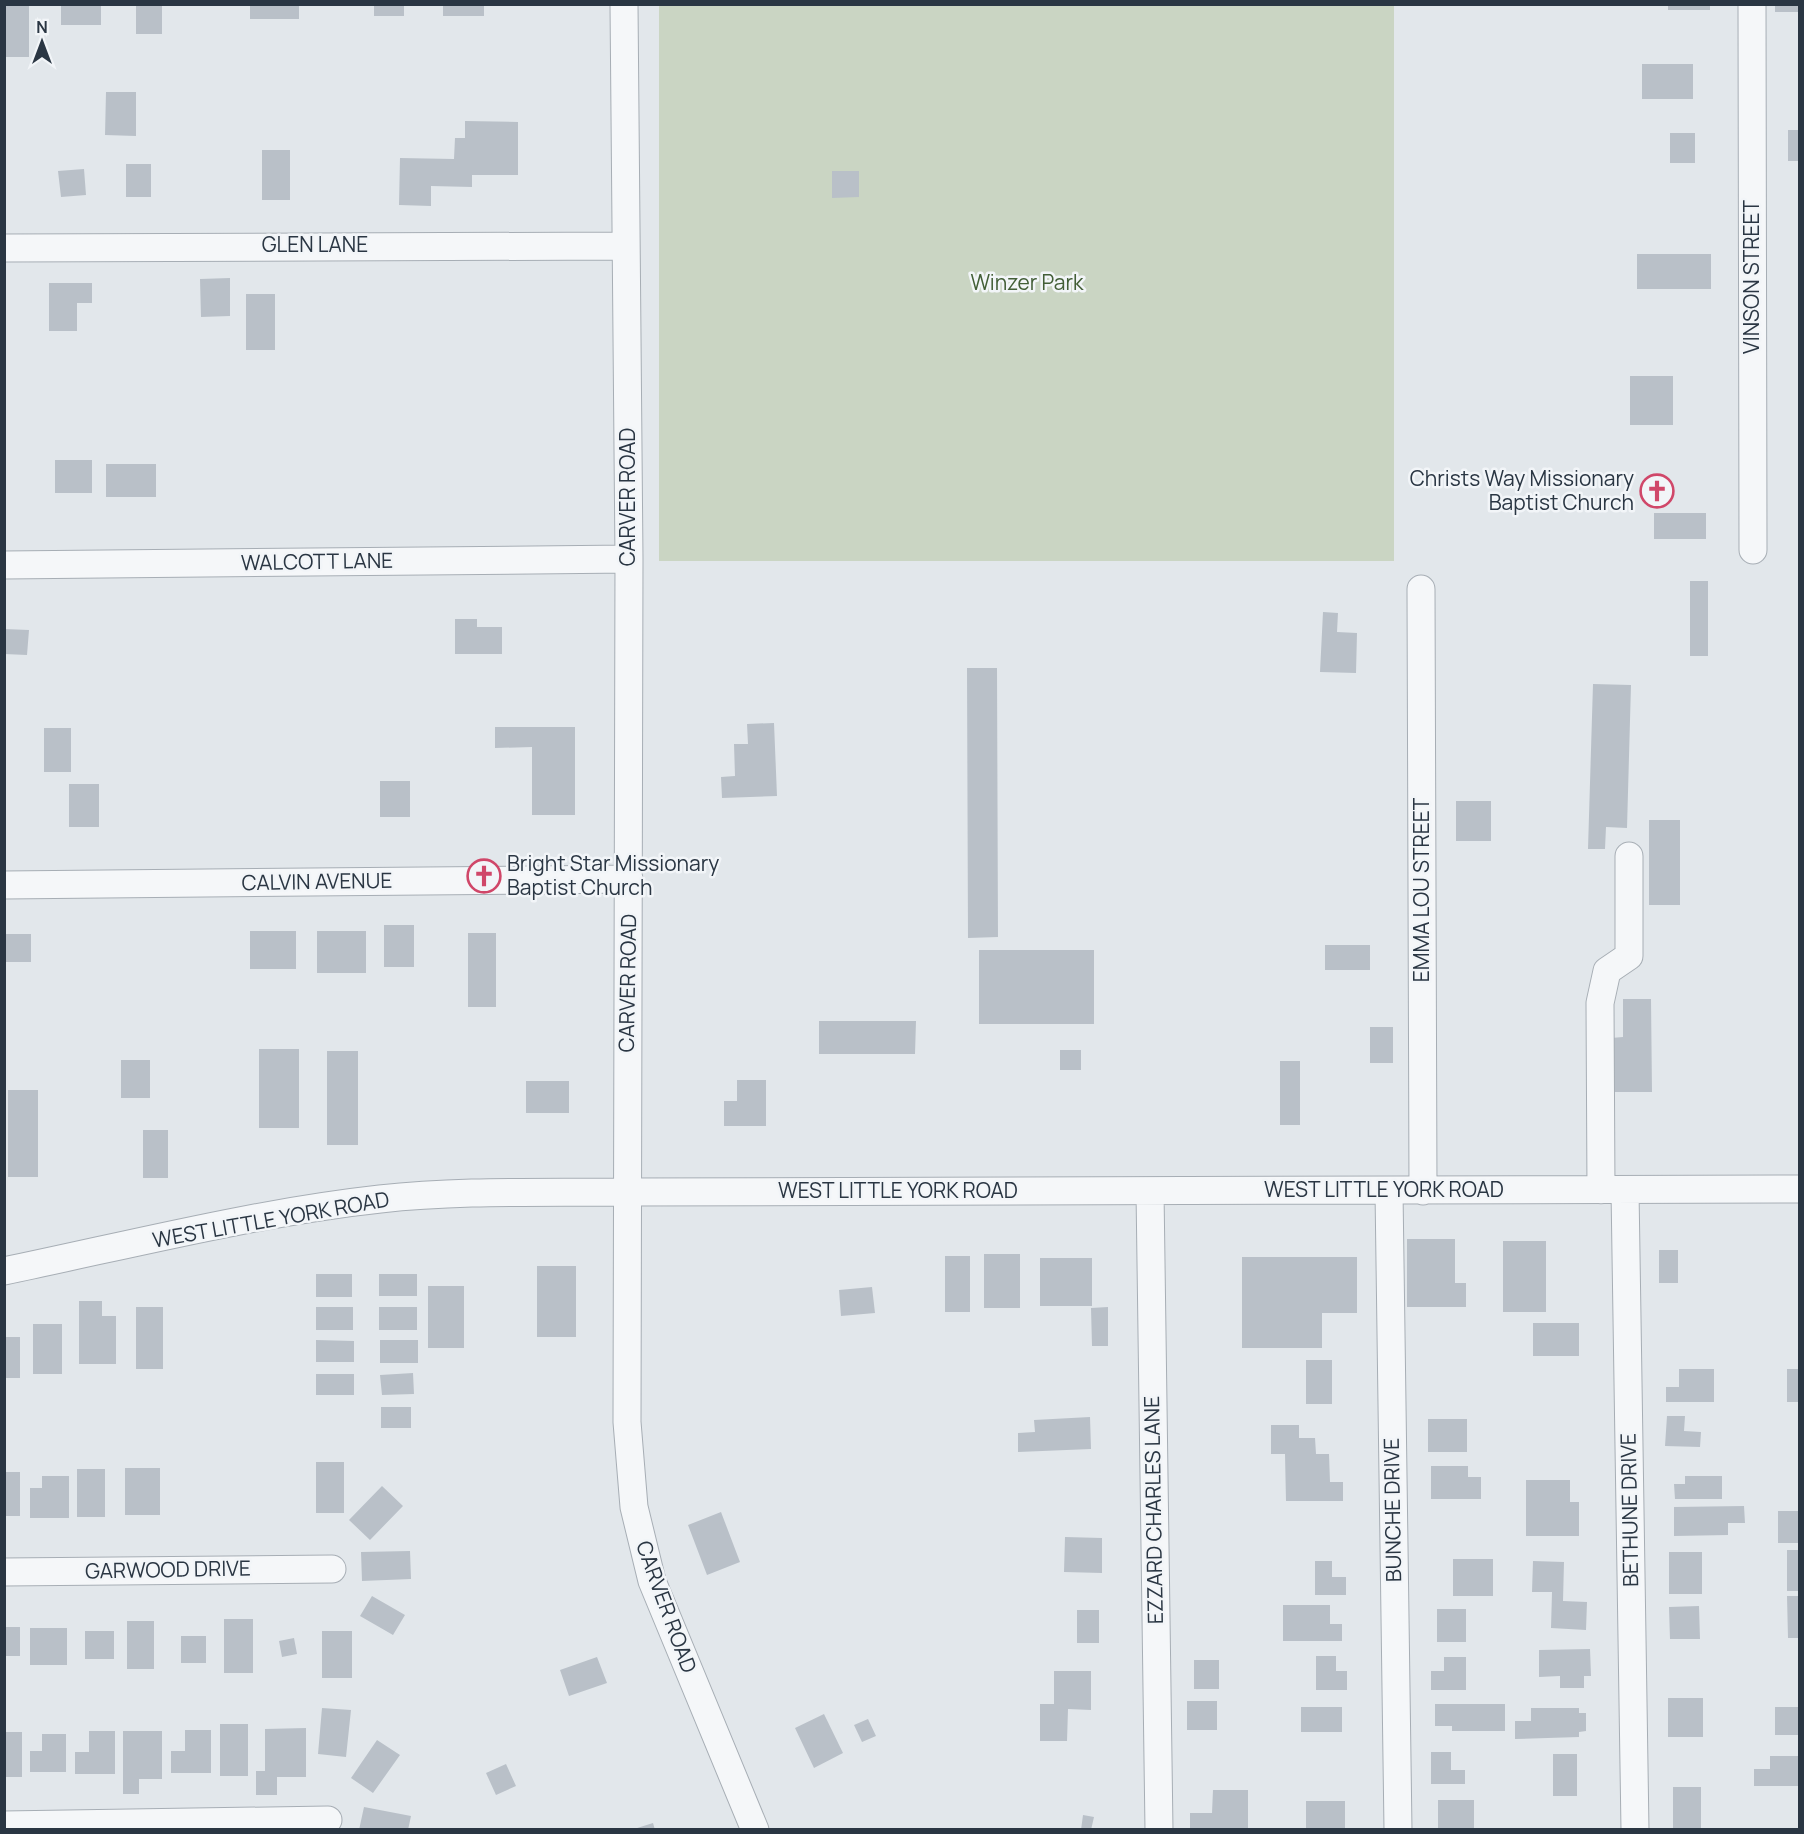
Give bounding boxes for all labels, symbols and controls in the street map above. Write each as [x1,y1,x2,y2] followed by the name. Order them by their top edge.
[12,12,72,72] north arrow
[36,16,48,38] text: N
[1737,200,1765,354] street label: VINSON STREET
[262,230,368,258] street label: GLEN LANE
[971,268,1084,296] park label: Winzer Park
[613,428,641,566] street label: CARVER ROAD
[1410,464,1634,516] place label: Christs Way Missionary Baptist Church
[1639,473,1675,509] church icon: Christs Way Missionary Baptist Church
[241,546,393,576] street label: WALCOTT LANE
[1407,797,1435,982] street label: EMMA LOU STREET
[507,849,719,901] place label: Bright Star Missionary Baptist Church
[466,858,502,894] church icon: Bright Star Missionary Baptist Church
[241,866,393,896] street label: CALVIN AVENUE
[612,913,642,1053] street label: CARVER ROAD
[1264,1175,1504,1203] street label: WEST LITTLE YORK ROAD
[778,1176,1018,1204] street label: WEST LITTLE YORK ROAD
[150,1184,391,1254] street label: WEST LITTLE YORK ROAD
[1137,1396,1169,1624] street label: EZZARD CHARLES LANE
[1614,1433,1644,1587] street label: BETHUNE DRIVE
[1377,1438,1407,1582] street label: BUNCHE DRIVE
[630,1537,704,1677] street label: CARVER ROAD
[85,1554,251,1584] street label: GARWOOD DRIVE

